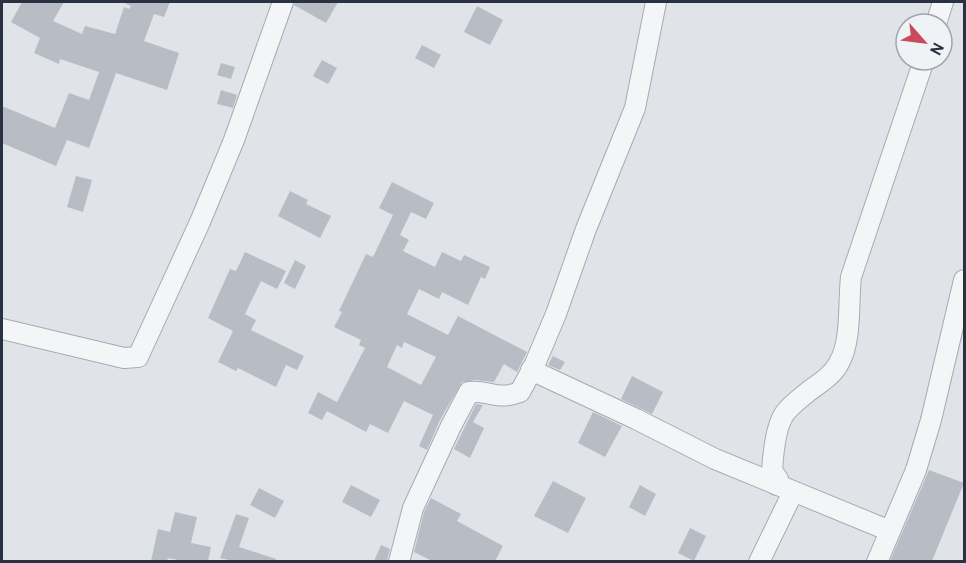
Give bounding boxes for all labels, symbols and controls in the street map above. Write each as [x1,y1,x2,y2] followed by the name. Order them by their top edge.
[894,12,954,72] north arrow
[924,38,947,58] text: N

